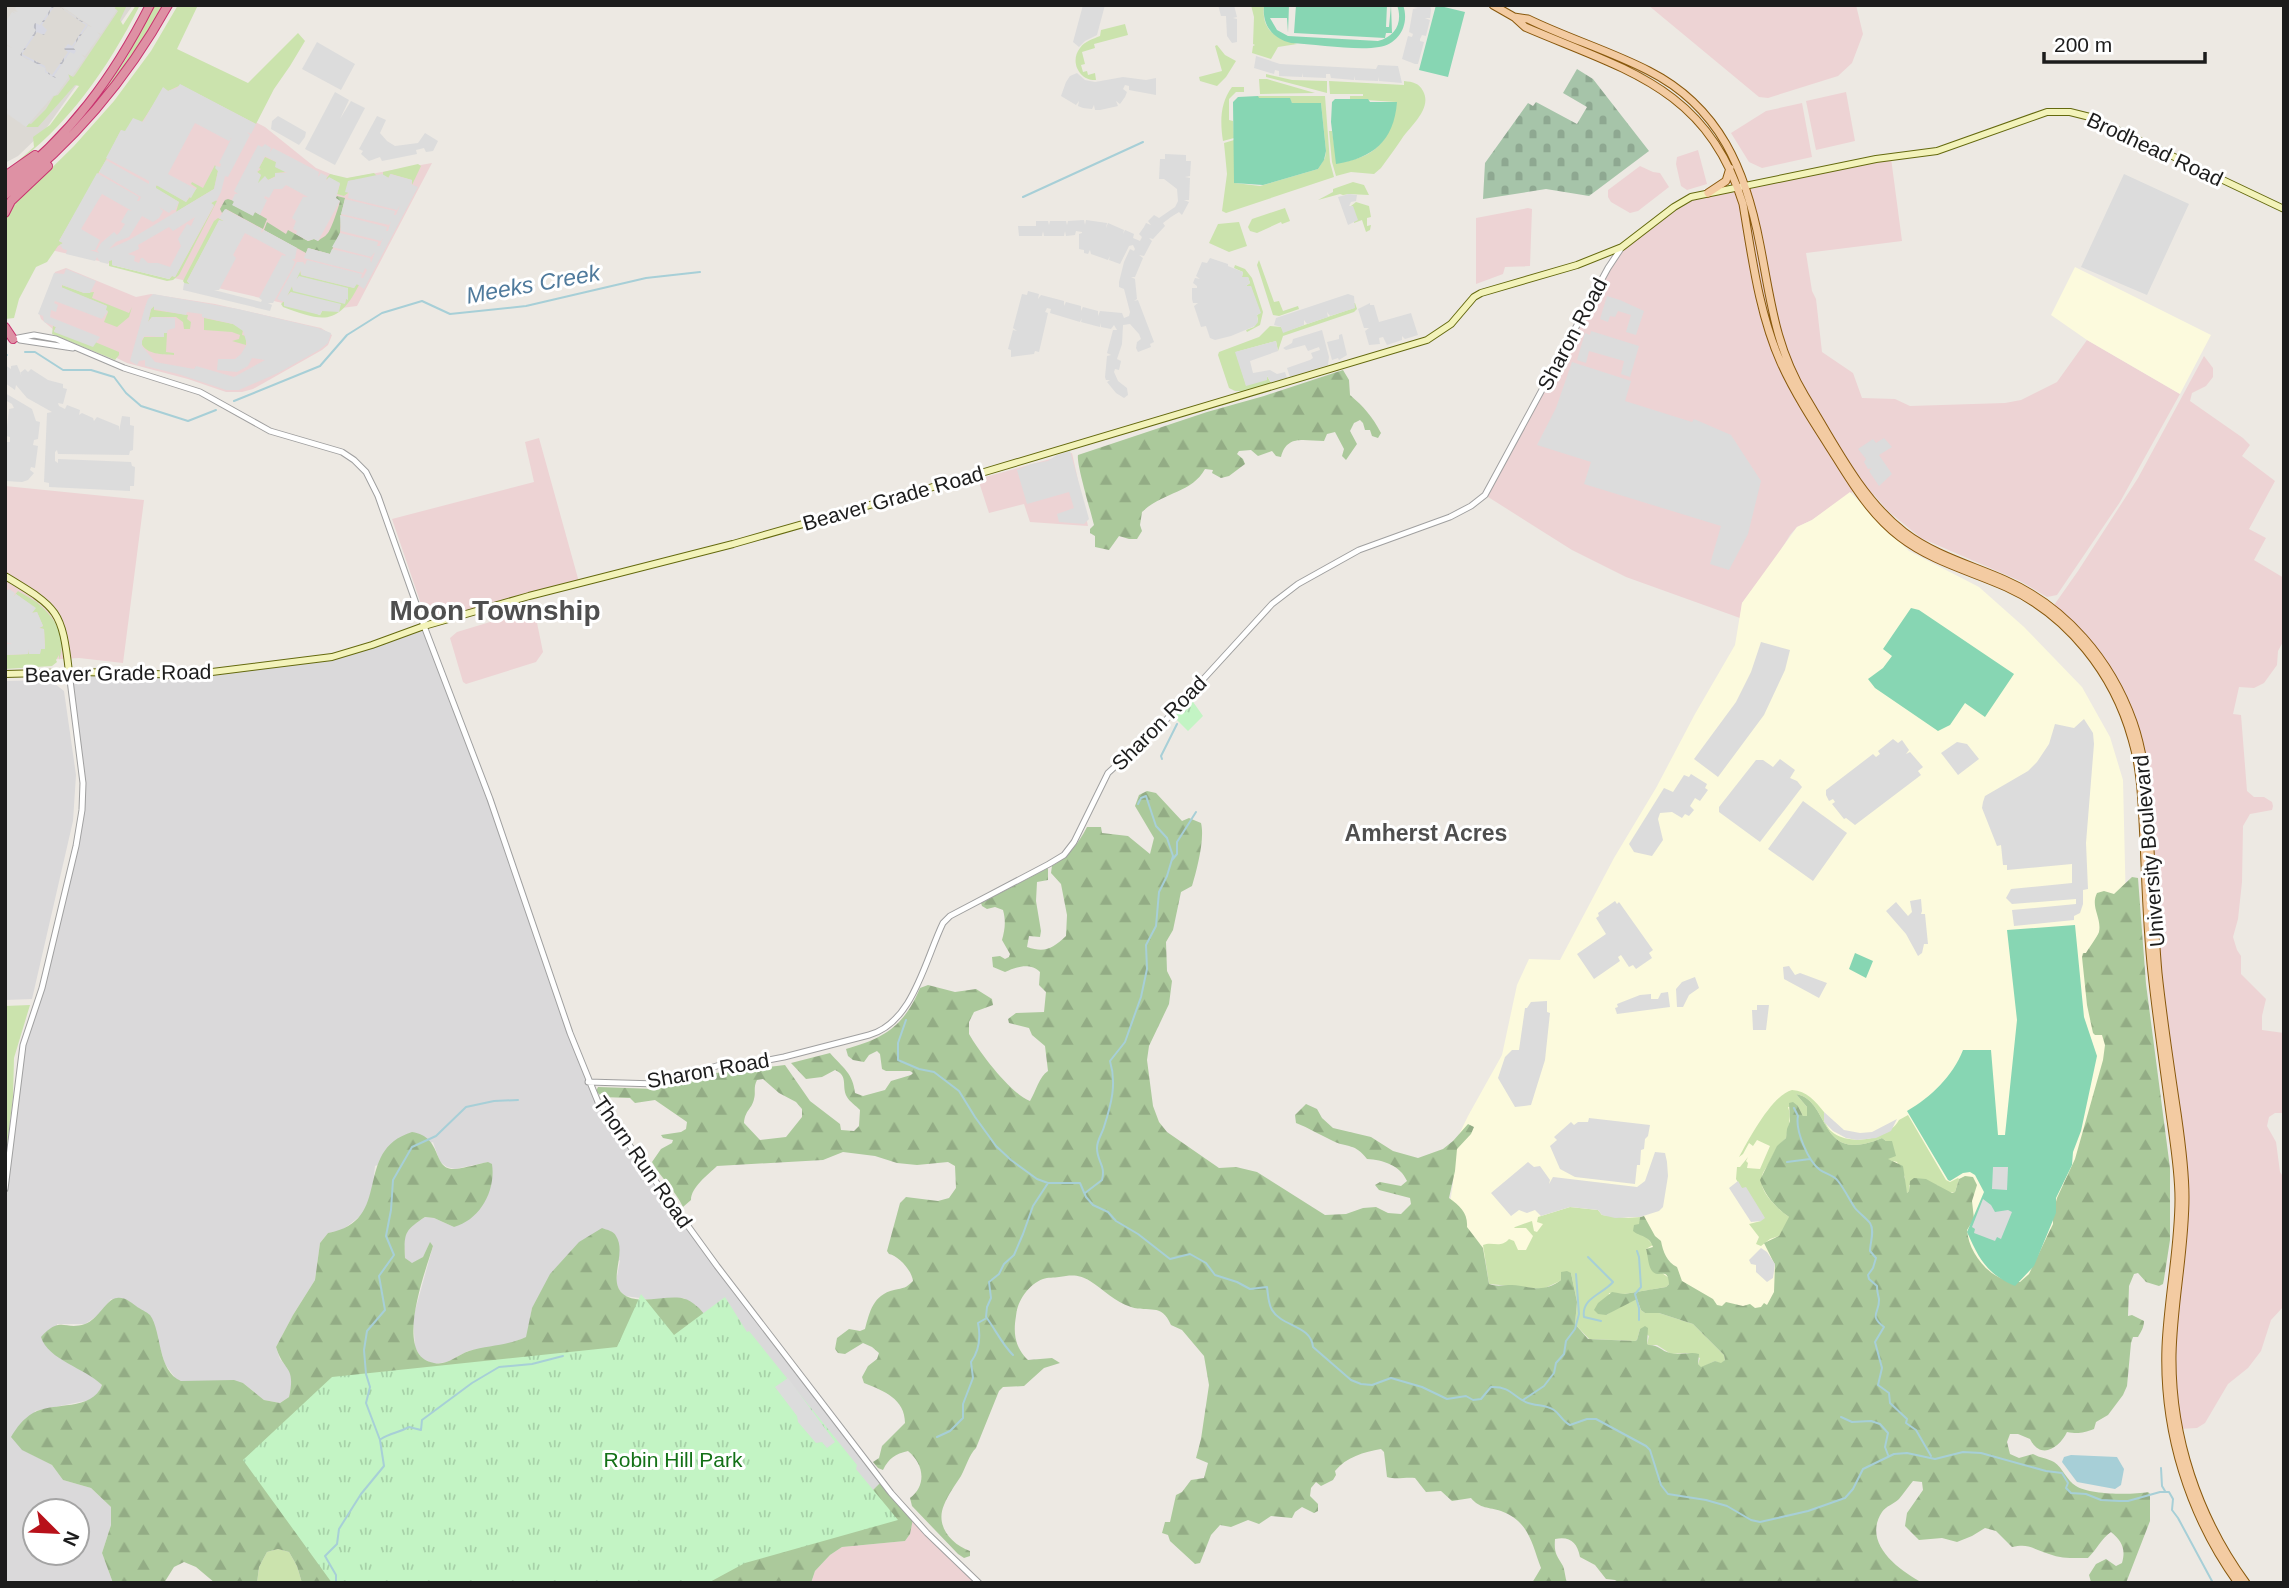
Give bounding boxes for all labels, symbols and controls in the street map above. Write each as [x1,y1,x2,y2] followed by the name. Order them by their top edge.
[2044,21,2205,65] scale bar
[2054,33,2112,56] text: 200 m
[2083,107,2227,191] street label: Brodhead Road
[464,259,603,309] water label: Meeks Creek
[1533,274,1611,394] street label: Sharon Road
[800,461,986,535] street label: Beaver Grade Road
[390,595,600,626] district label: Moon Township
[24,660,212,686] street label: Beaver Grade Road
[1107,671,1211,775] street label: Sharon Road
[2129,754,2169,948] street label: University Boulevard
[1345,820,1507,846] district label: Amherst Acres
[645,1048,771,1092] street label: Sharon Road
[589,1092,697,1232] street label: Thorn Run Road
[604,1448,743,1471] park label: Robin Hill Park
[21,1497,91,1567] north arrow
[59,1528,83,1549] text: N

